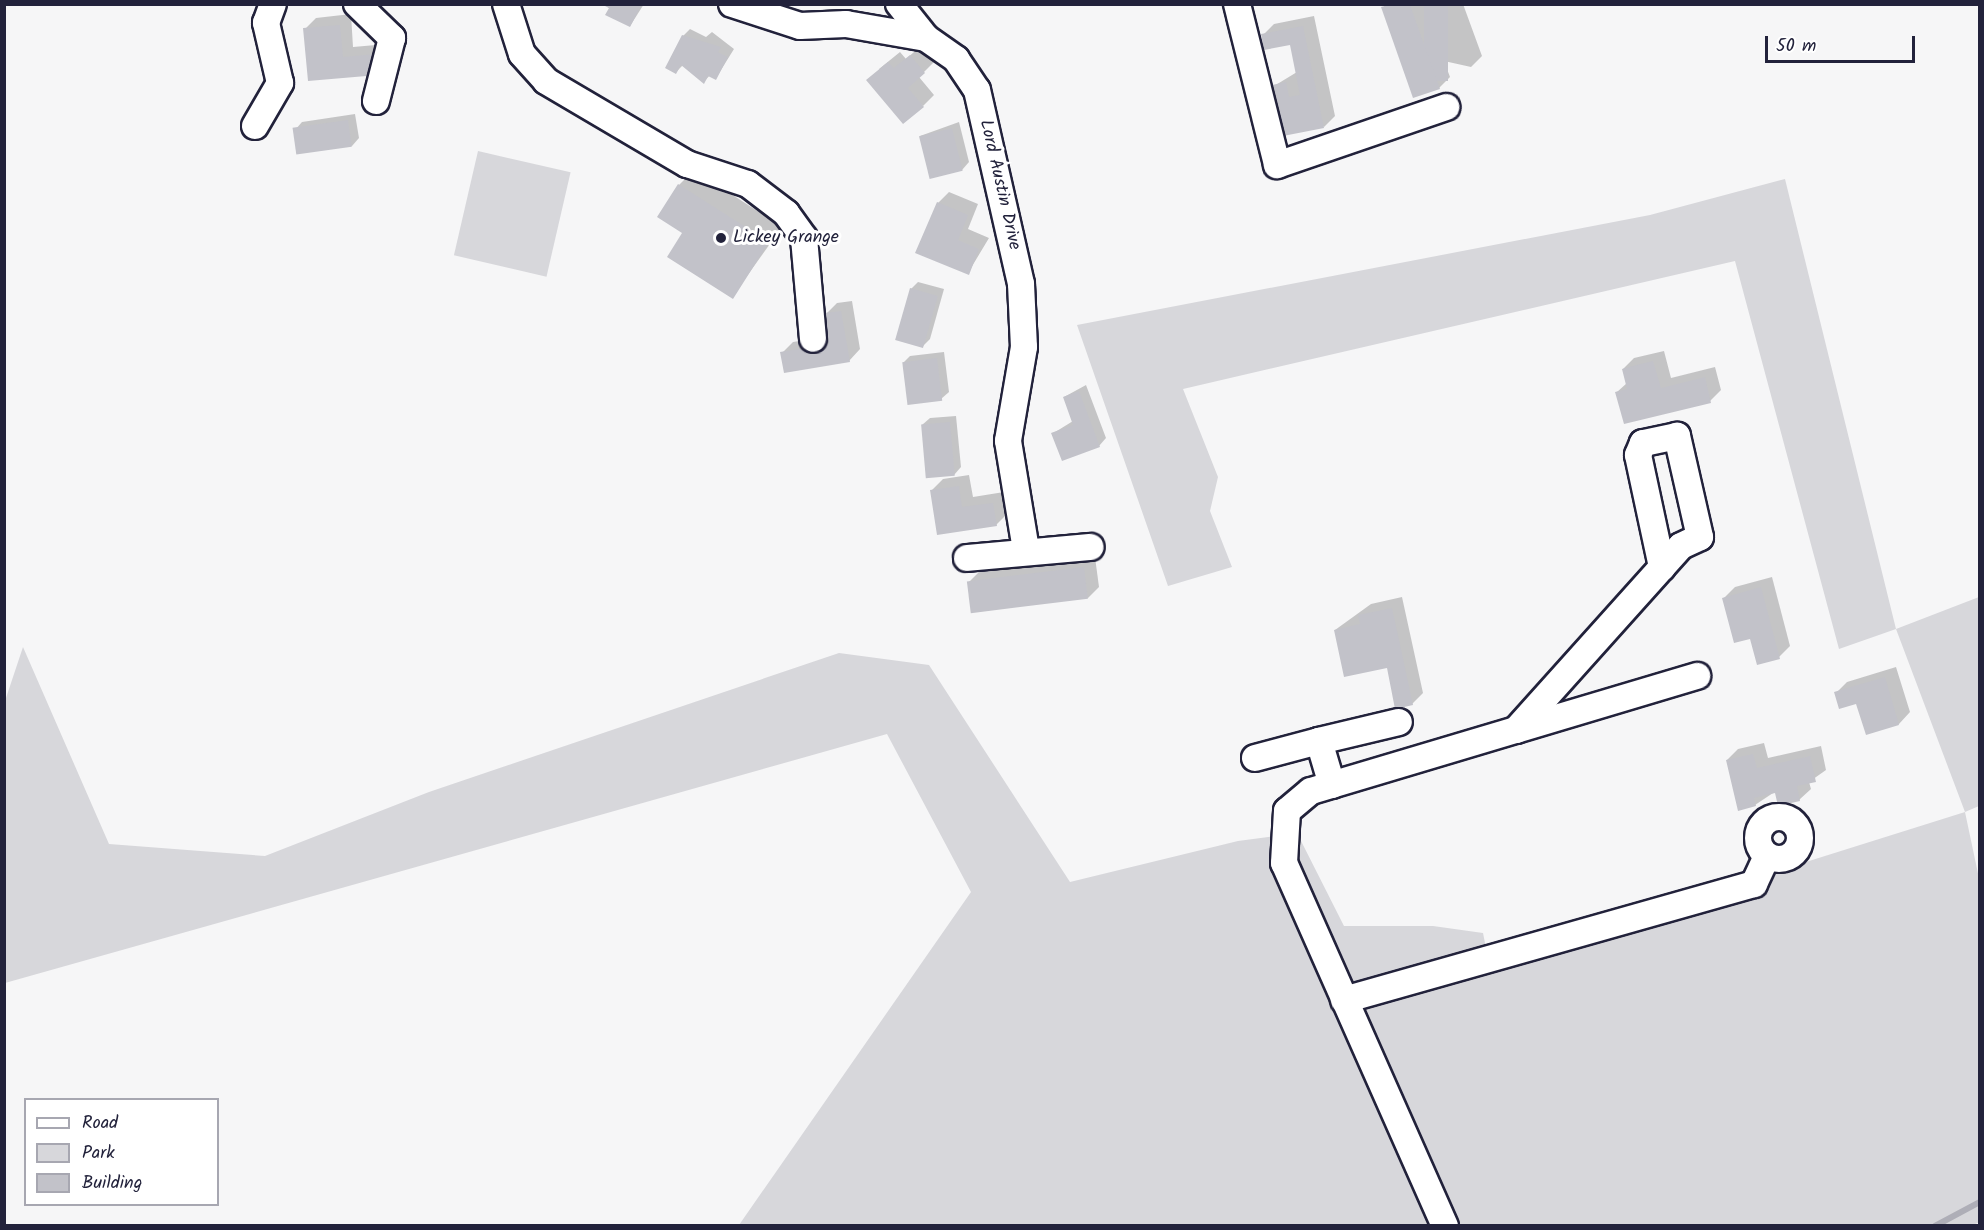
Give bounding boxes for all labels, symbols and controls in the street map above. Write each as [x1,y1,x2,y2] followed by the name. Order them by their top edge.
[1768,24,1918,62] scale bar
[1776,32,1816,61] text: 50 m
[974,118,1024,252] street label: Lord Austin Drive
[733,227,839,249] place label: Lickey Grange
[714,231,728,245] marker: Lickey Grange
[24,1098,219,1206] legend
[82,1109,118,1138] text: Road
[82,1139,115,1168] text: Park
[82,1169,142,1198] text: Building

